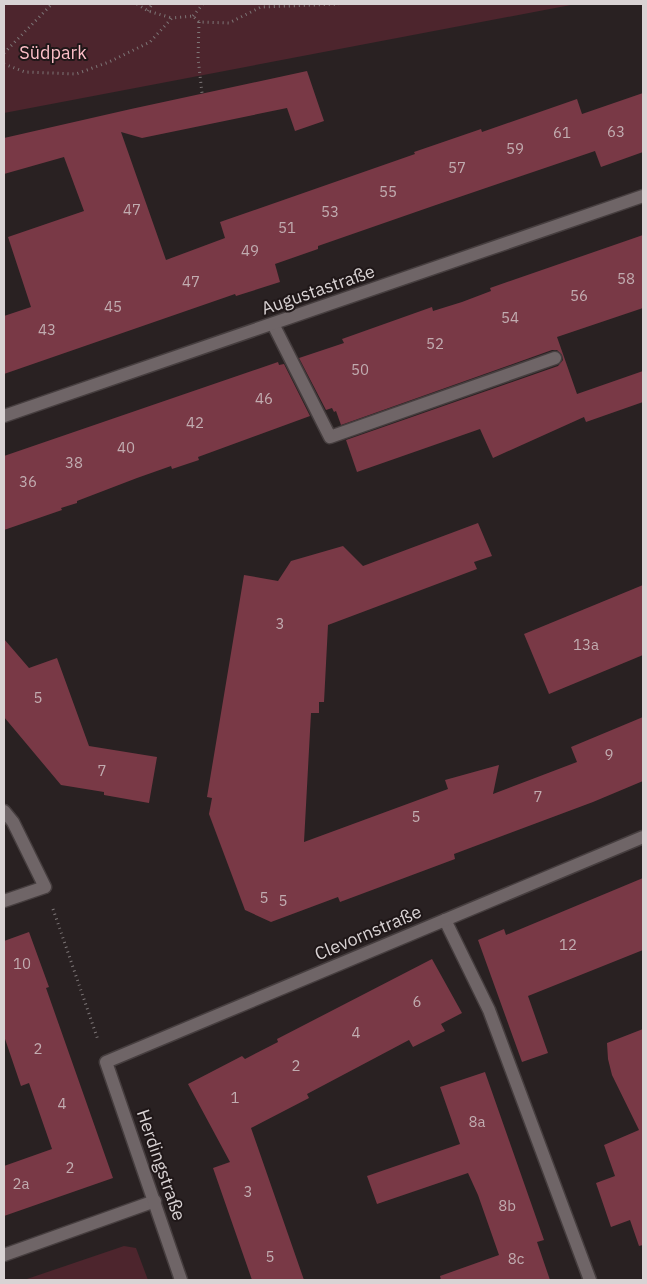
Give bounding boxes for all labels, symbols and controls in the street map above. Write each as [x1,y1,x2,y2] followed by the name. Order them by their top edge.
[19,41,87,64] park label: Südpark
[607,122,625,141] house number: 63
[553,123,571,142] house number: 61
[506,139,524,158] house number: 59
[448,158,466,177] house number: 57
[379,182,397,201] house number: 55
[123,200,141,219] house number: 47
[321,202,339,221] house number: 53
[278,218,296,237] house number: 51
[241,241,259,260] house number: 49
[258,259,378,320] street label: Augustastraße
[617,269,635,288] house number: 58
[182,272,200,291] house number: 47
[570,286,588,305] house number: 56
[104,297,122,316] house number: 45
[501,308,519,327] house number: 54
[38,320,56,339] house number: 43
[426,334,444,353] house number: 52
[351,360,369,379] house number: 50
[255,389,273,408] house number: 46
[186,413,204,432] house number: 42
[117,438,135,457] house number: 40
[65,453,83,472] house number: 38
[19,472,37,491] house number: 36
[275,614,285,633] house number: 3
[573,635,599,654] house number: 13a
[33,688,43,707] house number: 5
[604,745,614,764] house number: 9
[97,761,107,780] house number: 7
[533,787,543,806] house number: 7
[411,807,421,826] house number: 5
[259,888,269,907] house number: 5
[278,891,288,910] house number: 5
[311,900,425,965] street label: Clevornstraße
[559,935,577,954] house number: 12
[13,954,31,973] house number: 10
[412,992,422,1011] house number: 6
[351,1023,361,1042] house number: 4
[33,1039,43,1058] house number: 2
[291,1056,301,1075] house number: 2
[230,1088,240,1107] house number: 1
[57,1094,67,1113] house number: 4
[132,1106,191,1224] street label: Herdingstraße
[468,1112,486,1131] house number: 8a
[65,1158,75,1177] house number: 2
[12,1174,30,1193] house number: 2a
[243,1182,253,1201] house number: 3
[498,1196,516,1215] house number: 8b
[265,1247,275,1266] house number: 5
[508,1249,525,1268] house number: 8c

